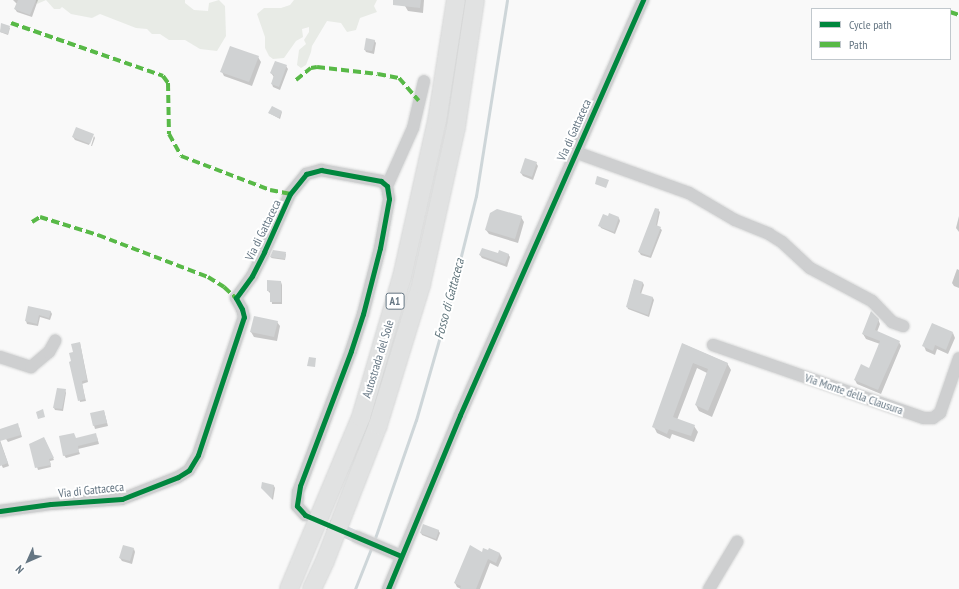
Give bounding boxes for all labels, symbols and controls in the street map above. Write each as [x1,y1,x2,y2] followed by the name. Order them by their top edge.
[811,8,951,60] legend
[849,17,892,32] text: Cycle path
[849,37,867,52] text: Path
[554,97,594,163] street label: Via di Gattaceca
[242,197,284,263] street label: Via di Gattaceca
[432,257,468,341] water label: Fosso di Gattaceca
[385,292,405,310] road number: A1
[359,318,397,400] street label: Autostrada del Sole
[803,370,905,418] street label: Via Monte della Clausura
[57,479,125,501] street label: Via di Gattaceca
[8,541,48,581] north arrow
[12,562,27,577] text: N

